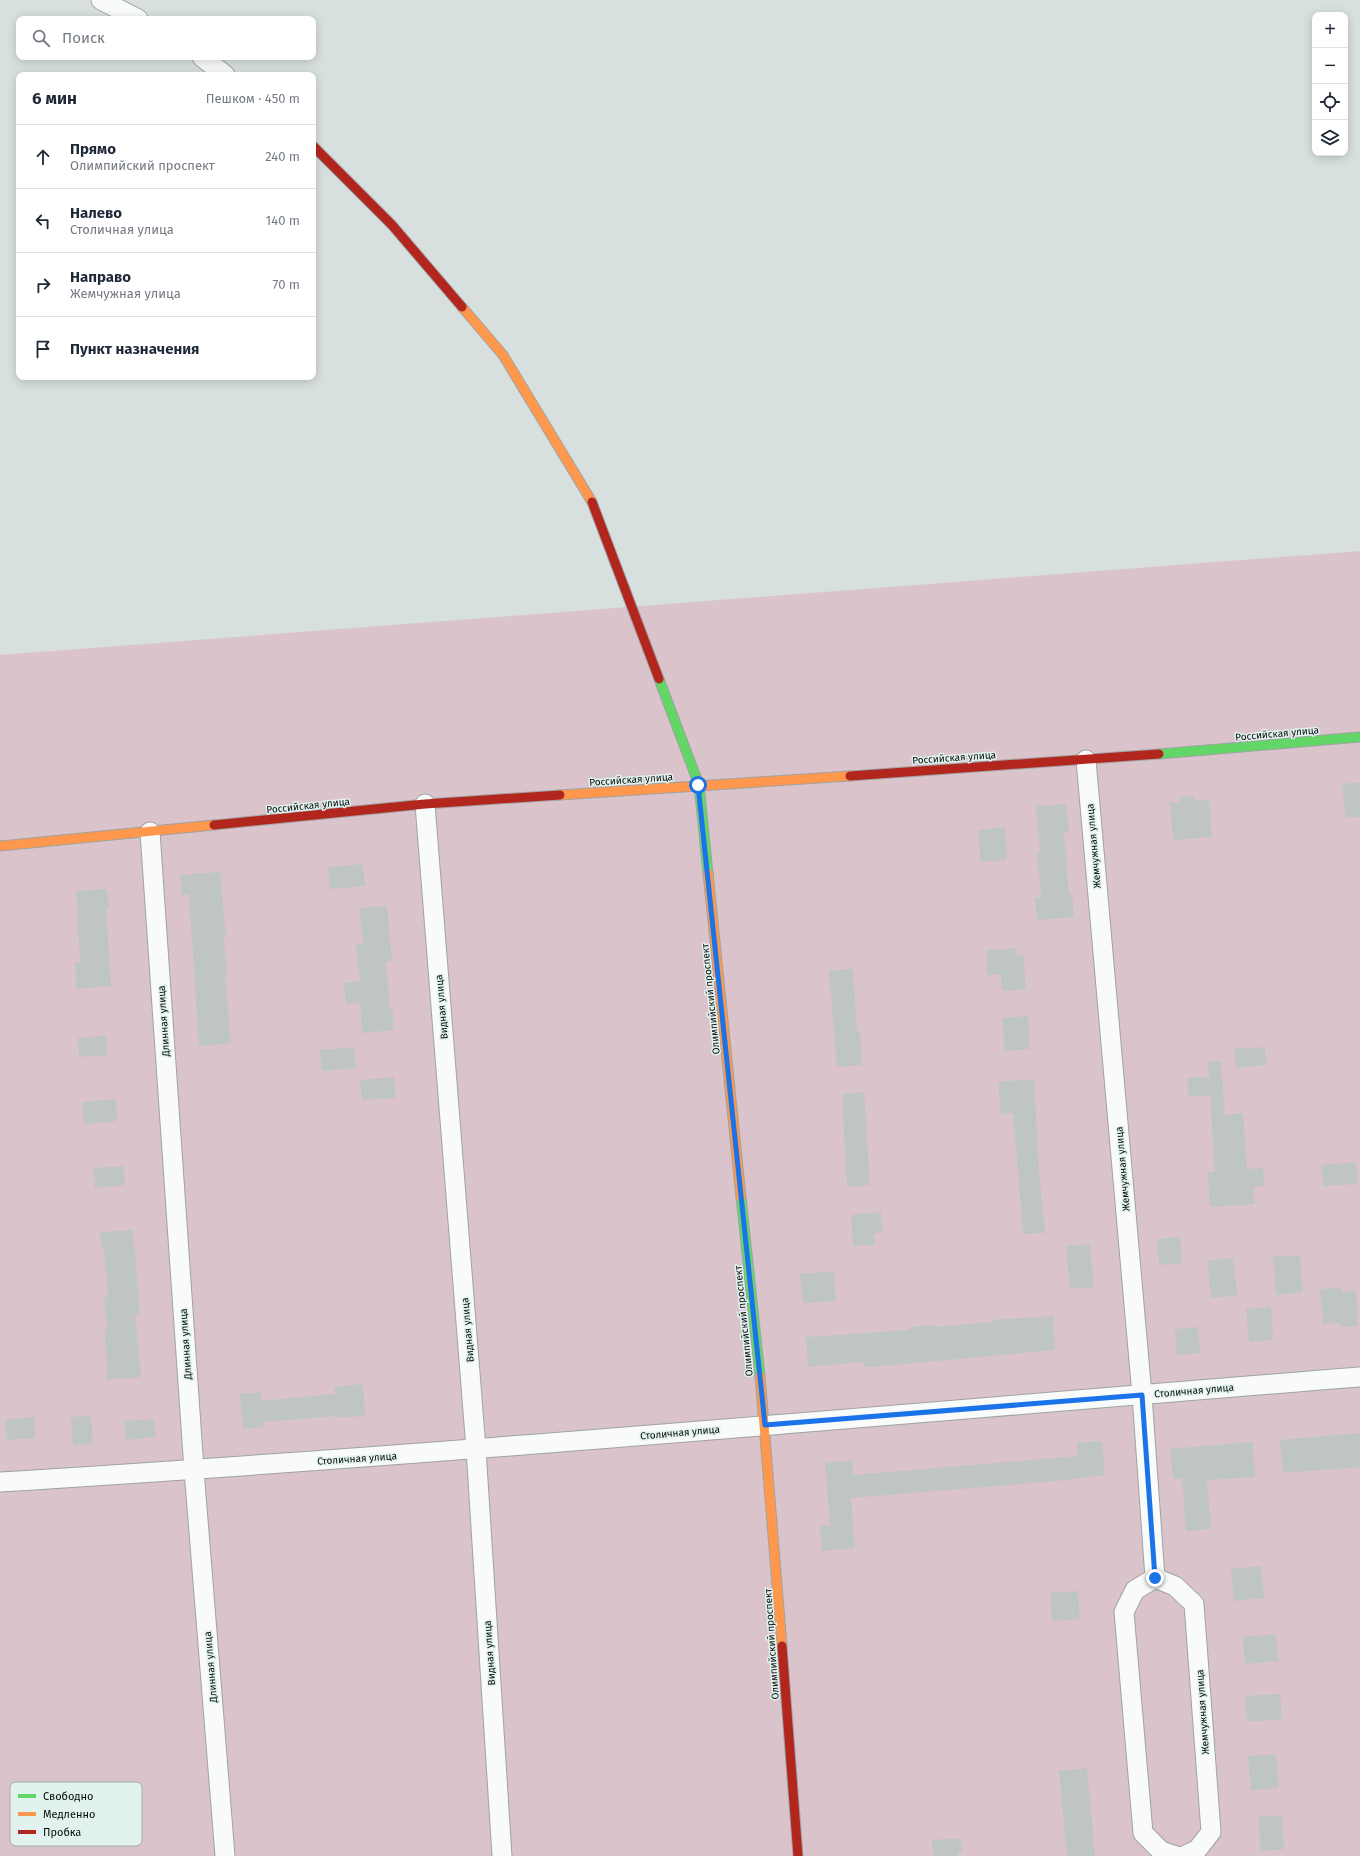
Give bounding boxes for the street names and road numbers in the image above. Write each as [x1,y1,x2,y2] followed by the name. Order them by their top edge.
[1235,724,1319,744] street label: Российская улица
[912,749,996,767] street label: Российская улица
[589,771,673,789] street label: Российская улица
[266,796,351,816] street label: Российская улица
[1084,803,1104,889] street label: Жемчужная улица
[699,942,723,1055] street label: Олимпийский проспект
[433,974,451,1040] street label: Видная улица
[156,985,173,1058] street label: Длинная улица
[1113,1126,1133,1212] street label: Жемчужная улица
[732,1264,756,1377] street label: Олимпийский проспект
[459,1297,477,1363] street label: Видная улица
[178,1308,195,1381] street label: Длинная улица
[1154,1382,1234,1400] street label: Столичная улица
[640,1424,720,1442] street label: Столичная улица
[317,1450,397,1468] street label: Столичная улица
[762,1588,782,1700] street label: Олимпийский проспект
[482,1620,498,1686] street label: Видная улица
[202,1631,220,1704] street label: Длинная улица
[1194,1669,1212,1755] street label: Жемчужная улица

